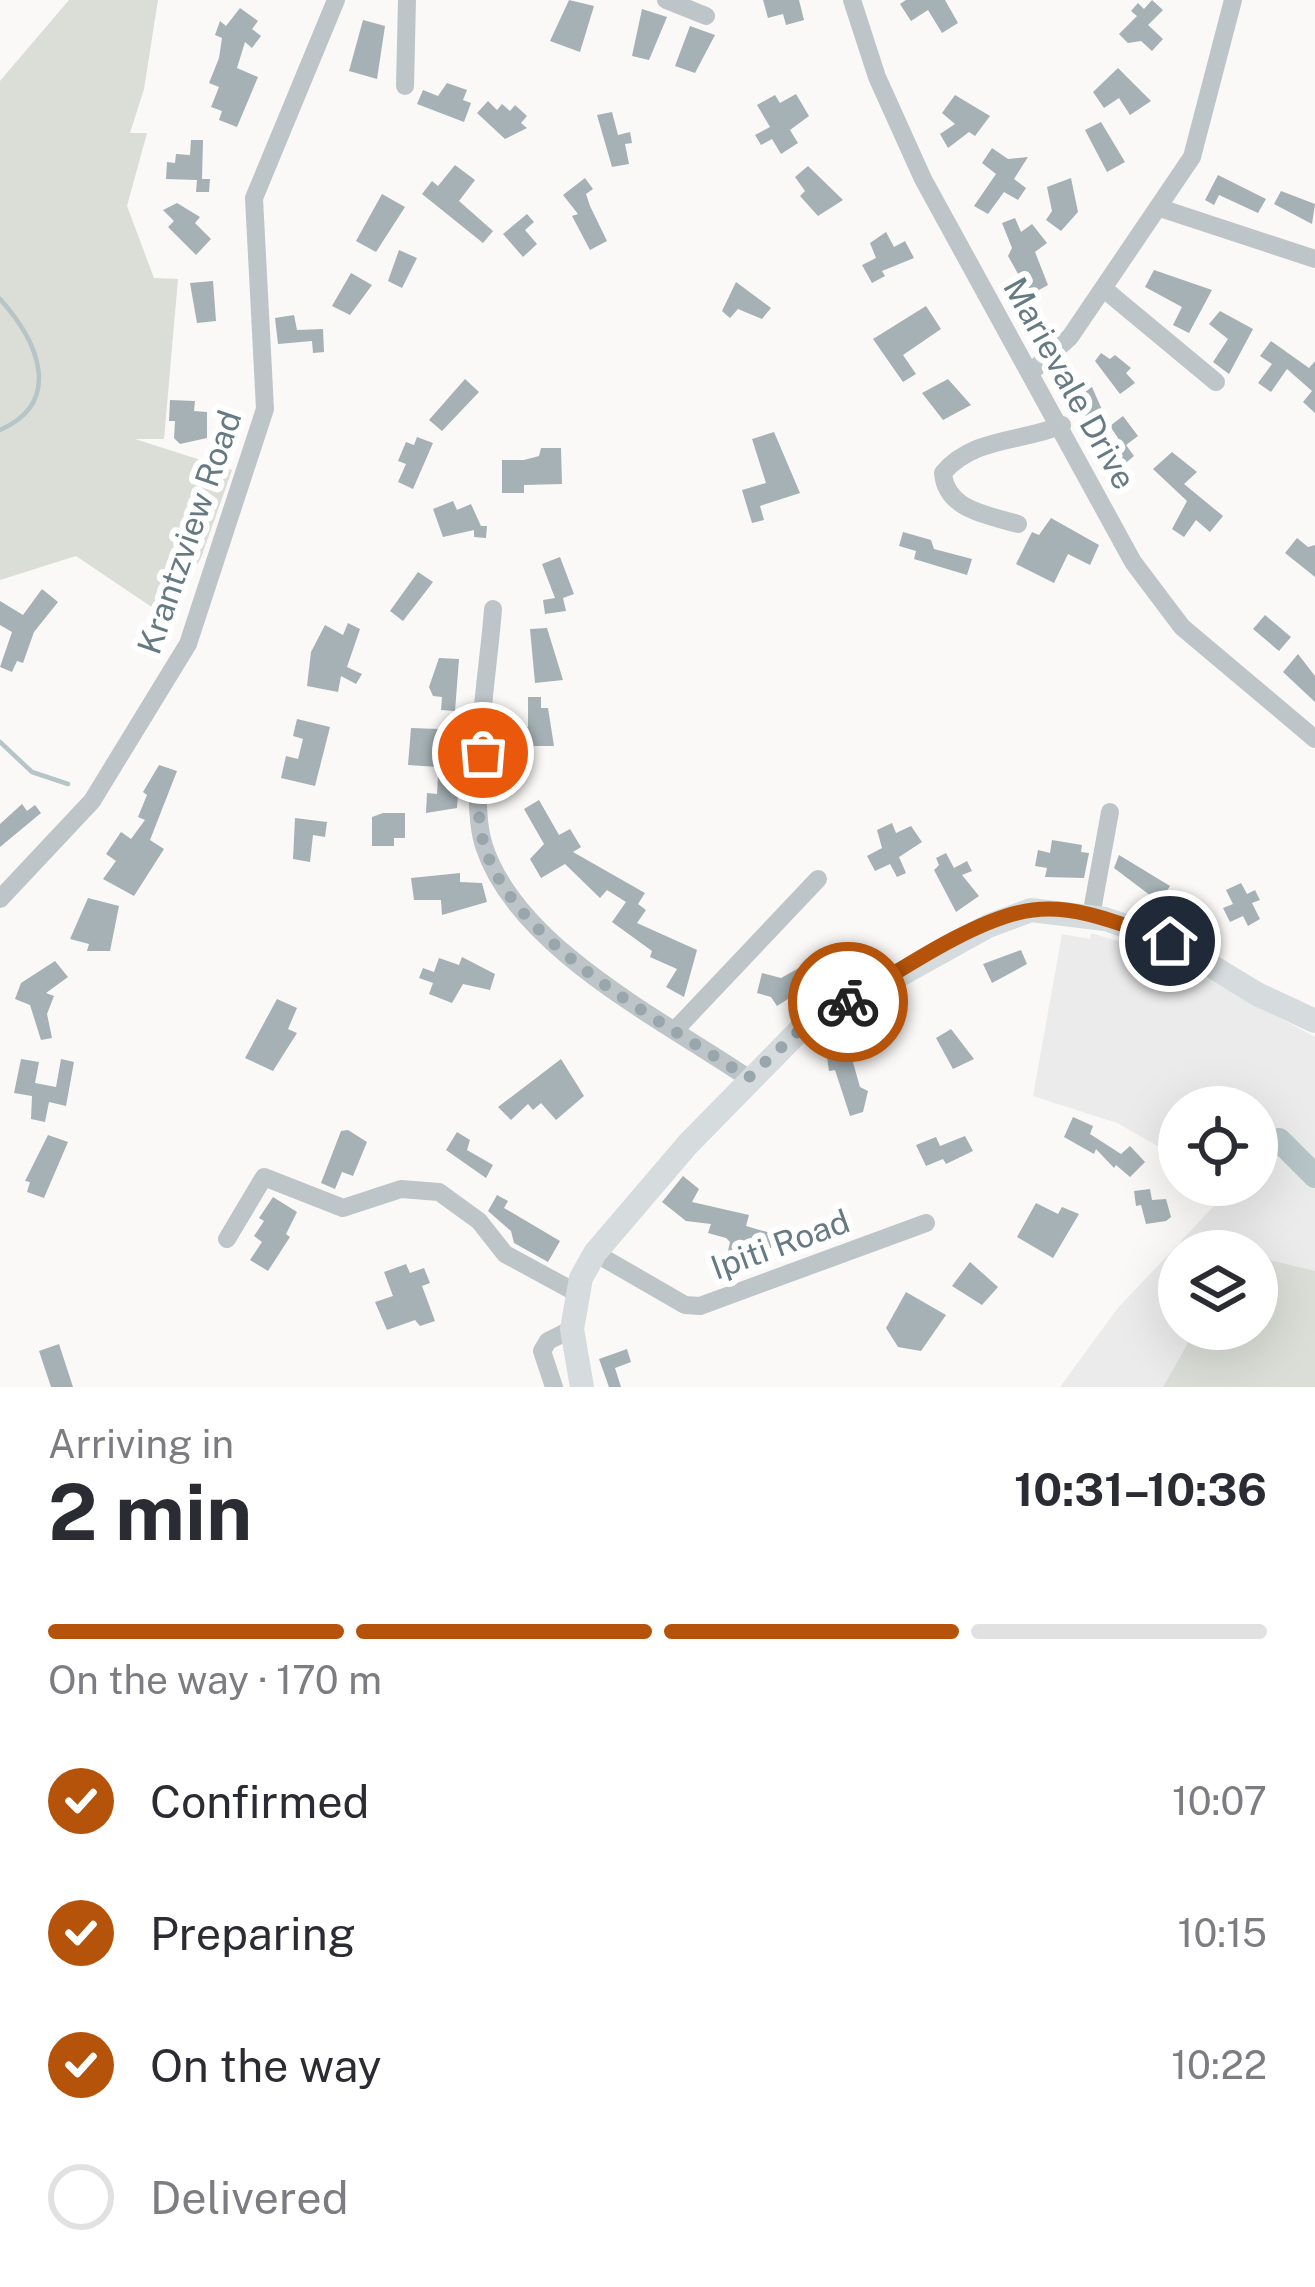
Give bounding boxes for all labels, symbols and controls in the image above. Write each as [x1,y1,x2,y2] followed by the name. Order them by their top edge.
[996,271,1144,495] street label: Marievale Drive
[130,405,248,659] street label: Krantzview Road
[432,702,534,804] pin
[450,720,516,786] icon: bag
[1119,890,1221,992] pin
[1137,908,1203,974] icon: home
[788,942,908,1062] courier
[815,969,881,1035] icon: bike
[1158,1086,1278,1350] map controls
[1158,1086,1278,1206] button: locate
[706,1201,854,1287] street label: Ipiti Road
[1158,1230,1278,1350] button: layers
[48,1421,234,1467] text: Arriving in
[1014,1463,1267,1516] text: 10:31–10:36
[48,1466,252,1558] text: 2 min
[48,1657,382,1703] text: On the way · 170 m
[48,1768,114,1834] icon: check
[150,1775,369,1828] text: Confirmed
[1172,1778,1267,1824] text: 10:07
[48,1900,114,1966] icon: check
[150,1907,356,1960] text: Preparing
[1178,1910,1267,1956] text: 10:15
[48,2032,114,2098] icon: check
[150,2039,382,2092] text: On the way
[1171,2042,1267,2088] text: 10:22
[150,2171,349,2224] text: Delivered

